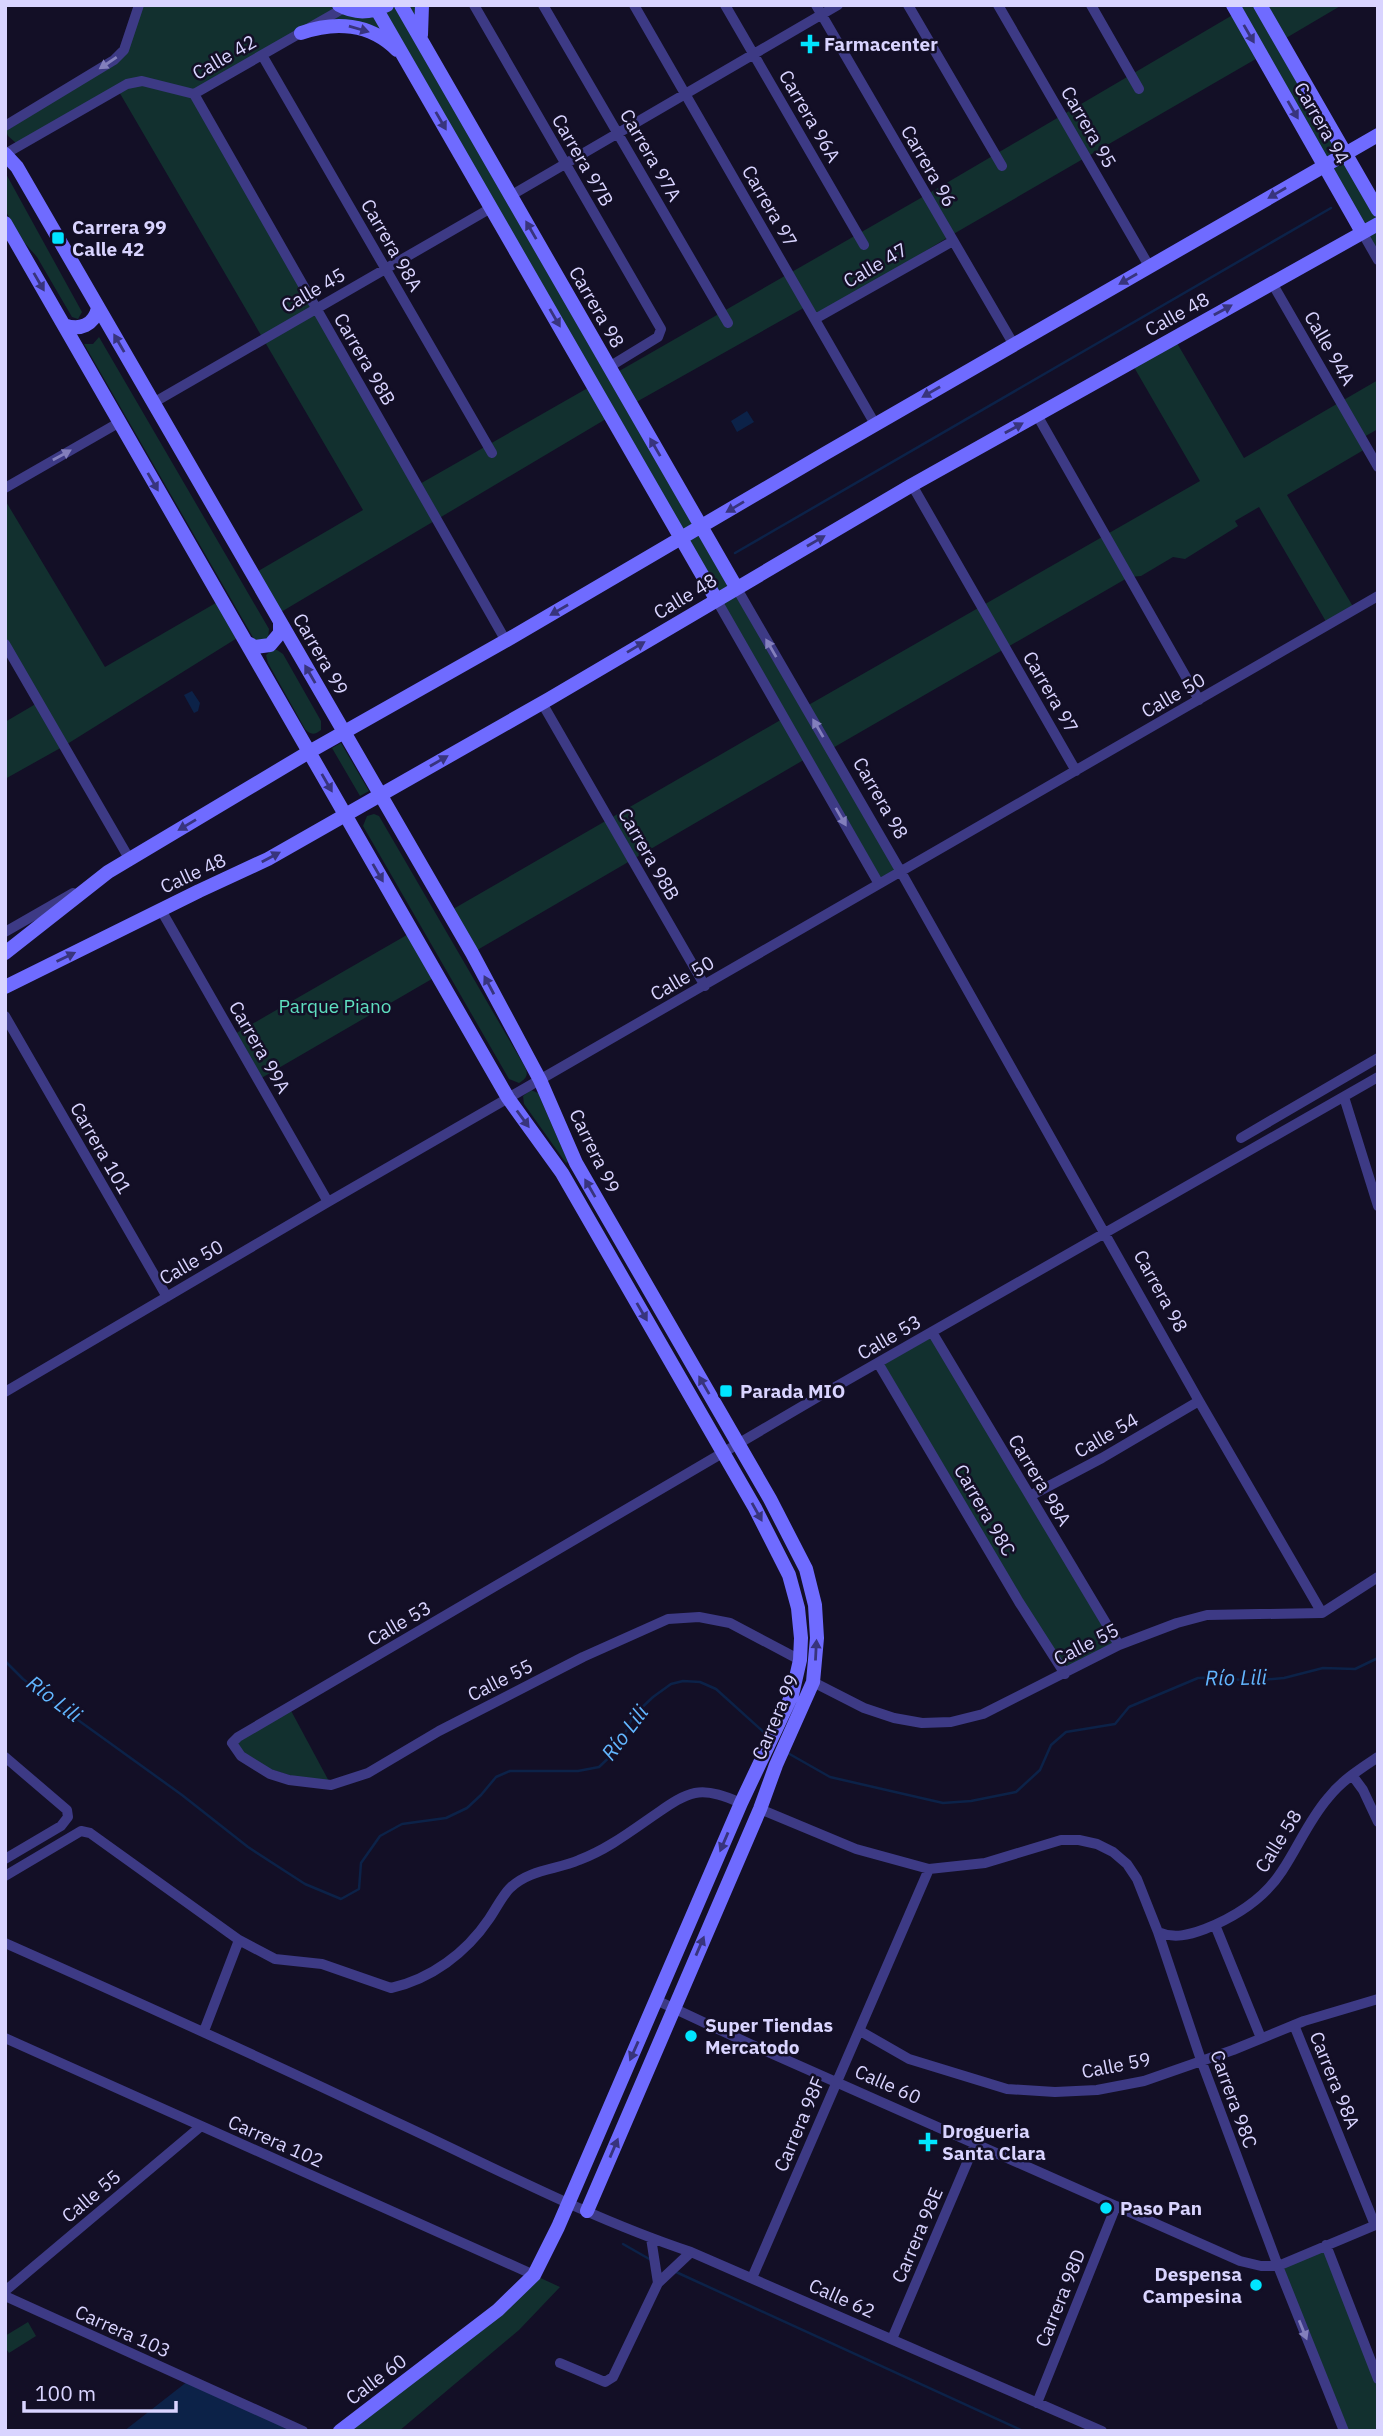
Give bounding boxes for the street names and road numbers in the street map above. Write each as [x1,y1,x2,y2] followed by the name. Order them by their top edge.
[188,29,260,85] street label: Calle 42
[774,66,846,166] street label: Carrera 96A
[1289,78,1355,168] street label: Carrera 94
[1056,82,1122,172] street label: Carrera 95
[615,105,687,205] street label: Carrera 97A
[547,109,619,211] street label: Carrera 97B
[896,121,962,211] street label: Carrera 96
[737,161,803,251] street label: Carrera 97
[356,195,428,295] street label: Carrera 98A
[839,237,911,293] street label: Calle 47
[277,262,349,318] street label: Calle 45
[564,262,630,352] street label: Carrera 98
[1141,287,1213,341] street label: Calle 48
[1299,306,1361,390] street label: Calle 94A
[329,308,401,410] street label: Carrera 98B
[649,568,721,624] street label: Calle 48
[288,609,354,699] street label: Carrera 99
[1018,647,1084,737] street label: Carrera 97
[1137,667,1209,723] street label: Calle 50
[848,753,914,843] street label: Carrera 98
[613,803,685,905] street label: Carrera 98B
[156,847,230,899] street label: Calle 48
[646,950,718,1006] street label: Calle 50
[224,997,296,1097] street label: Carrera 99A
[65,1098,137,1198] street label: Carrera 101
[564,1105,626,1197] street label: Carrera 99
[155,1234,227,1290] street label: Calle 50
[1129,1246,1193,1336] street label: Carrera 98
[853,1309,925,1365] street label: Calle 53
[1070,1407,1142,1463] street label: Calle 54
[1003,1430,1077,1530] street label: Carrera 98A
[949,1460,1021,1560] street label: Carrera 98C
[363,1595,435,1651] street label: Calle 53
[1049,1617,1123,1671] street label: Calle 55
[463,1653,537,1707] street label: Calle 55
[746,1671,804,1763] street label: Carrera 99
[1249,1805,1307,1877] street label: Calle 58
[1305,2028,1365,2132] street label: Carrera 98A
[1079,2047,1153,2083] street label: Calle 59
[1205,2047,1263,2151] street label: Carrera 98C
[851,2059,925,2109] street label: Calle 60
[768,2073,830,2175] street label: Carrera 98F
[225,2109,327,2173] street label: Carrera 102
[57,2164,125,2228] street label: Calle 55
[886,2184,948,2286] street label: Carrera 98E
[1030,2246,1090,2350] street label: Carrera 98D
[805,2273,879,2323] street label: Calle 62
[72,2299,174,2363] street label: Carrera 103
[341,2348,411,2410] street label: Calle 60

